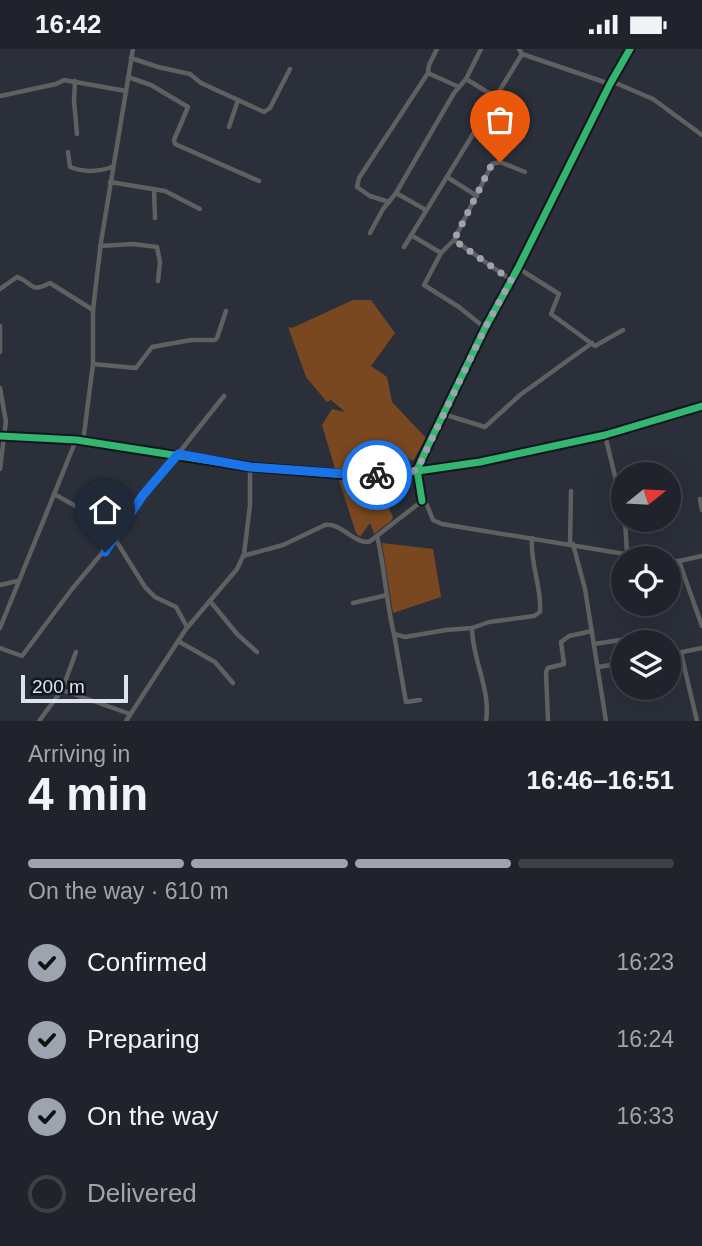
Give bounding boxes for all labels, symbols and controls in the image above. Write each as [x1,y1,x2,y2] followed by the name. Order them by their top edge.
[35,9,102,39] text: 16:42
[470,90,530,162] pin
[481,101,519,139] icon: bag
[342,440,412,510] courier
[358,456,396,494] icon: bike
[611,462,681,532] north arrow
[611,462,681,700] map controls
[75,480,135,552] pin
[86,491,124,529] icon: home
[611,546,681,616] button: locate
[611,630,681,700] button: layers
[21,672,128,704] scale bar
[32,676,85,697] text: 200 m
[28,741,130,767] text: Arriving in
[527,765,674,795] text: 16:46–16:51
[28,768,148,820] text: 4 min
[28,878,229,904] text: On the way · 610 m
[28,944,66,982] icon: check
[87,947,207,977] text: Confirmed
[616,949,674,975] text: 16:23
[28,1021,66,1059] icon: check
[87,1024,200,1054] text: Preparing
[616,1026,674,1052] text: 16:24
[28,1098,66,1136] icon: check
[87,1101,219,1131] text: On the way
[616,1103,674,1129] text: 16:33
[87,1178,197,1208] text: Delivered

